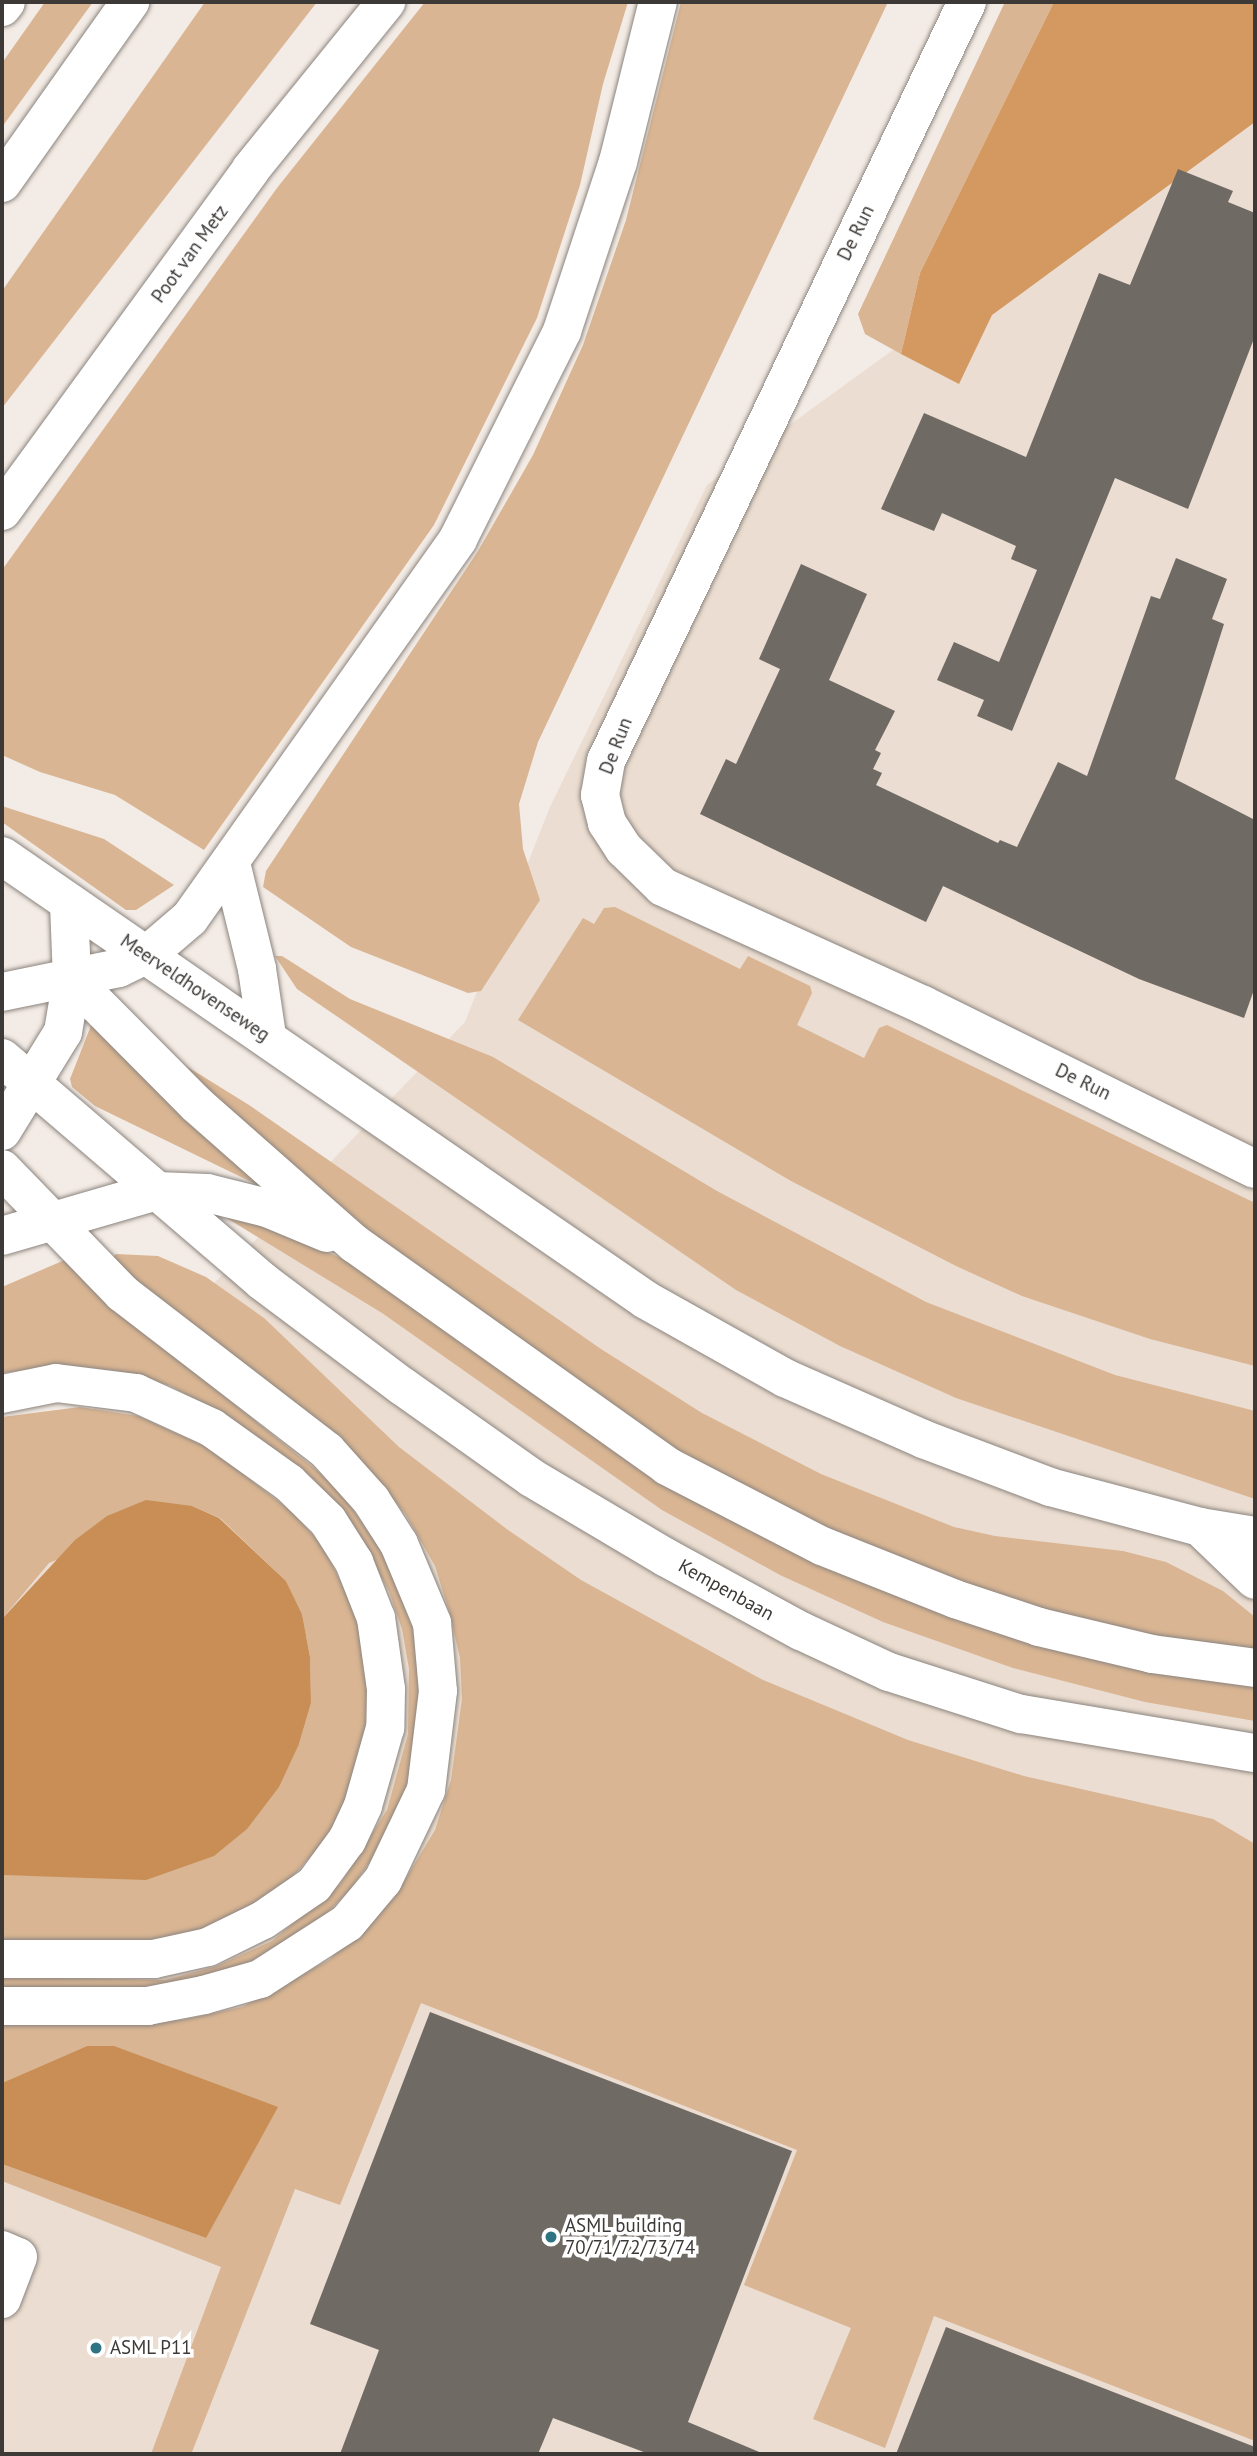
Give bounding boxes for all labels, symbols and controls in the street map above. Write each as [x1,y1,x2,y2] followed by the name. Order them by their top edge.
[147,201,233,307] street label: Poot van Metz
[833,202,879,264] street label: De Run
[595,714,637,778] street label: De Run
[116,930,274,1046] street label: Meerveldhovenseweg
[1052,1059,1114,1105] street label: De Run
[674,1554,778,1626] street label: Kempenbaan
[565,2215,695,2259] place label: ASML building 70/71/72/73/74
[543,2229,559,2245] marker: ASML building 70/71/72/73/74
[110,2337,192,2359] place label: ASML P11
[88,2340,104,2356] marker: ASML P11

